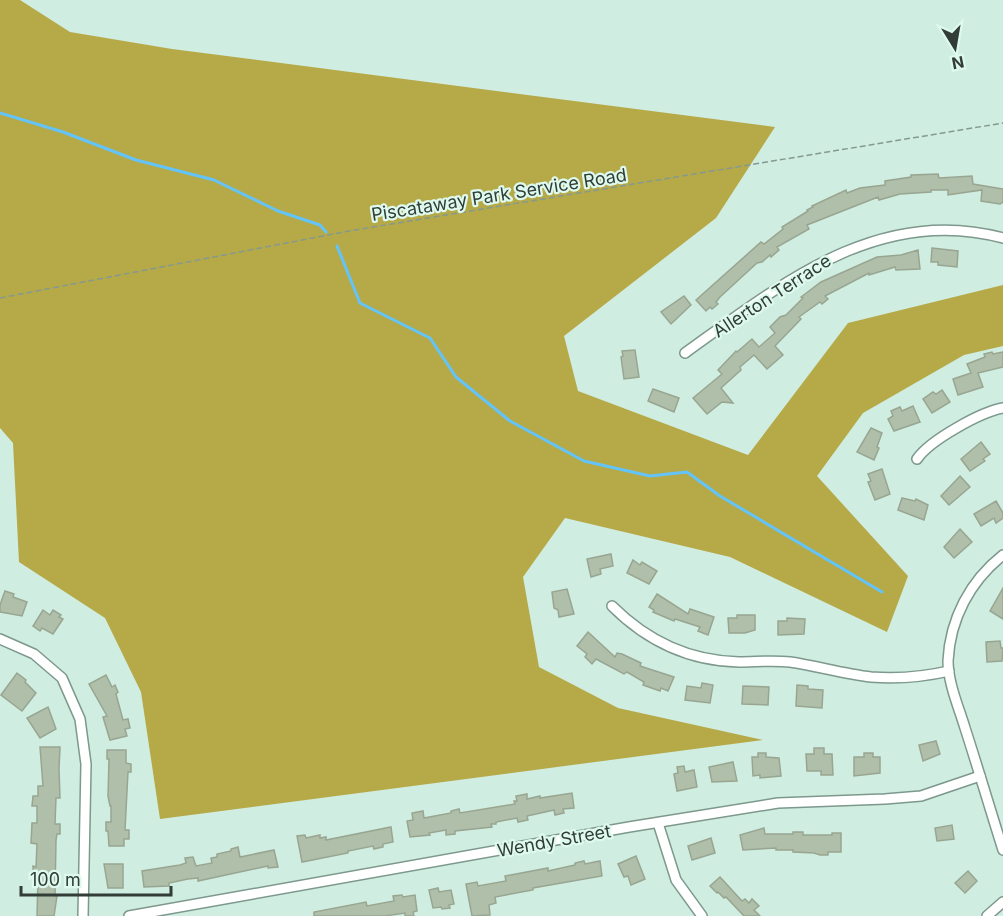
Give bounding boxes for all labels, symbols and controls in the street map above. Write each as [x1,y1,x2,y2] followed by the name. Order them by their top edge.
[925,18,985,78] north arrow
[950,52,966,74] text: N
[370,164,628,225] street label: Piscataway Park Service Road
[709,250,835,342] street label: Allerton Terrace
[495,820,612,861] street label: Wendy Street
[21,859,171,897] scale bar
[30,869,81,890] text: 100 m

